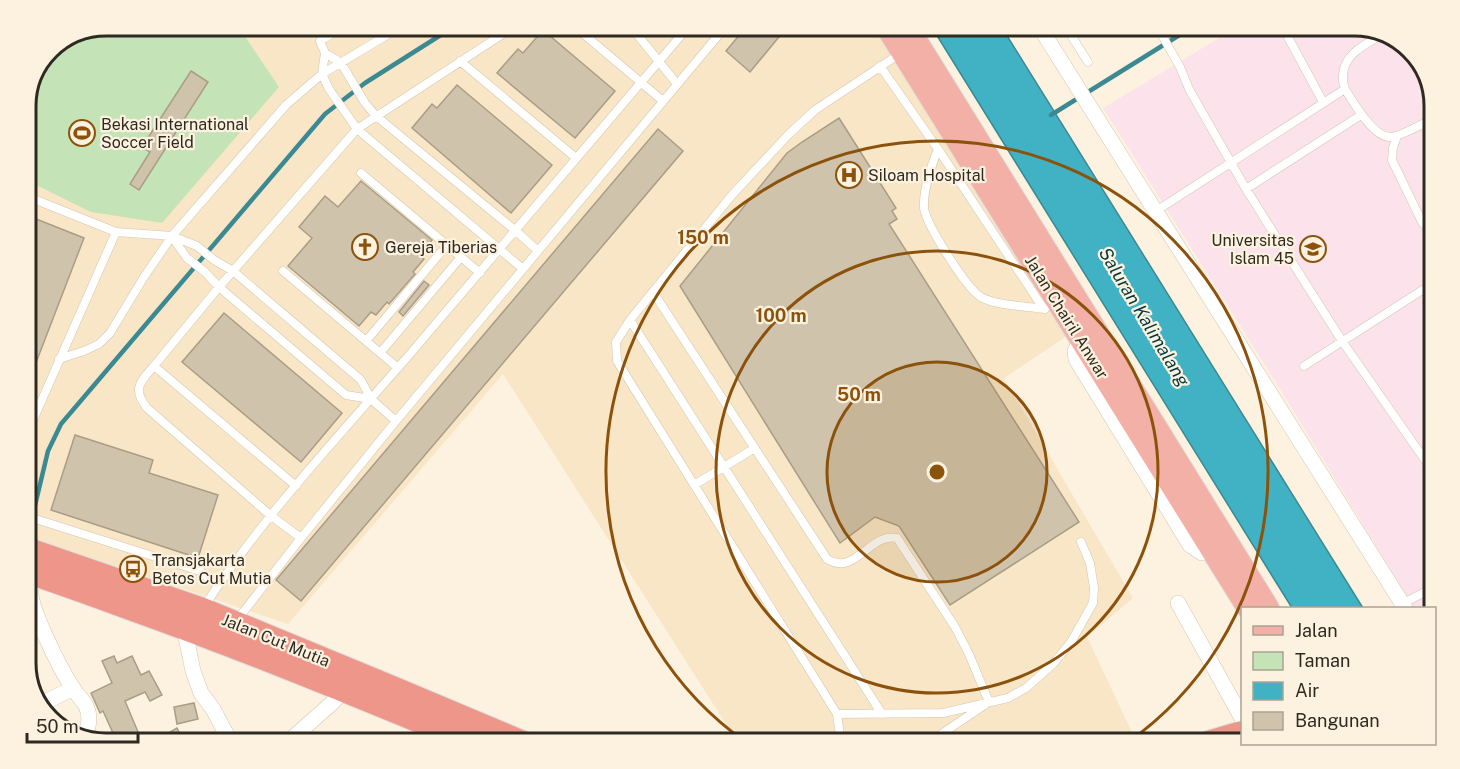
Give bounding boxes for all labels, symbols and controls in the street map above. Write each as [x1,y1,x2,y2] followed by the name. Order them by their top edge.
[101,115,249,152] place label: Bekasi International Soccer Field
[67,118,97,148] sports icon: Bekasi International Soccer Field
[834,160,864,190] hospital icon: Siloam Hospital
[868,166,985,185] place label: Siloam Hospital
[677,227,729,248] text: 150 m
[1211,231,1294,268] place label: Universitas Islam 45
[350,232,380,262] church icon: Gereja Tiberias
[1298,234,1328,264] school or university icon: Universitas Islam 45
[385,238,497,257] place label: Gereja Tiberias
[1095,244,1194,390] water label: Saluran Kalimalang
[1021,252,1112,382] street label: Jalan Chairil Anwar
[755,305,807,326] text: 100 m
[837,384,881,405] text: 50 m
[927,462,947,482] centre of rings
[152,551,271,588] place label: Transjakarta Betos Cut Mutia
[118,554,148,584] bus stop icon: Transjakarta Betos Cut Mutia
[1241,607,1436,745] legend
[219,610,333,671] street label: Jalan Cut Mutia
[1295,620,1338,641] text: Jalan
[1295,650,1350,671] text: Taman
[1295,680,1319,701] text: Air
[27,706,138,744] scale bar
[1295,710,1380,731] text: Bangunan
[36,716,79,737] text: 50 m

